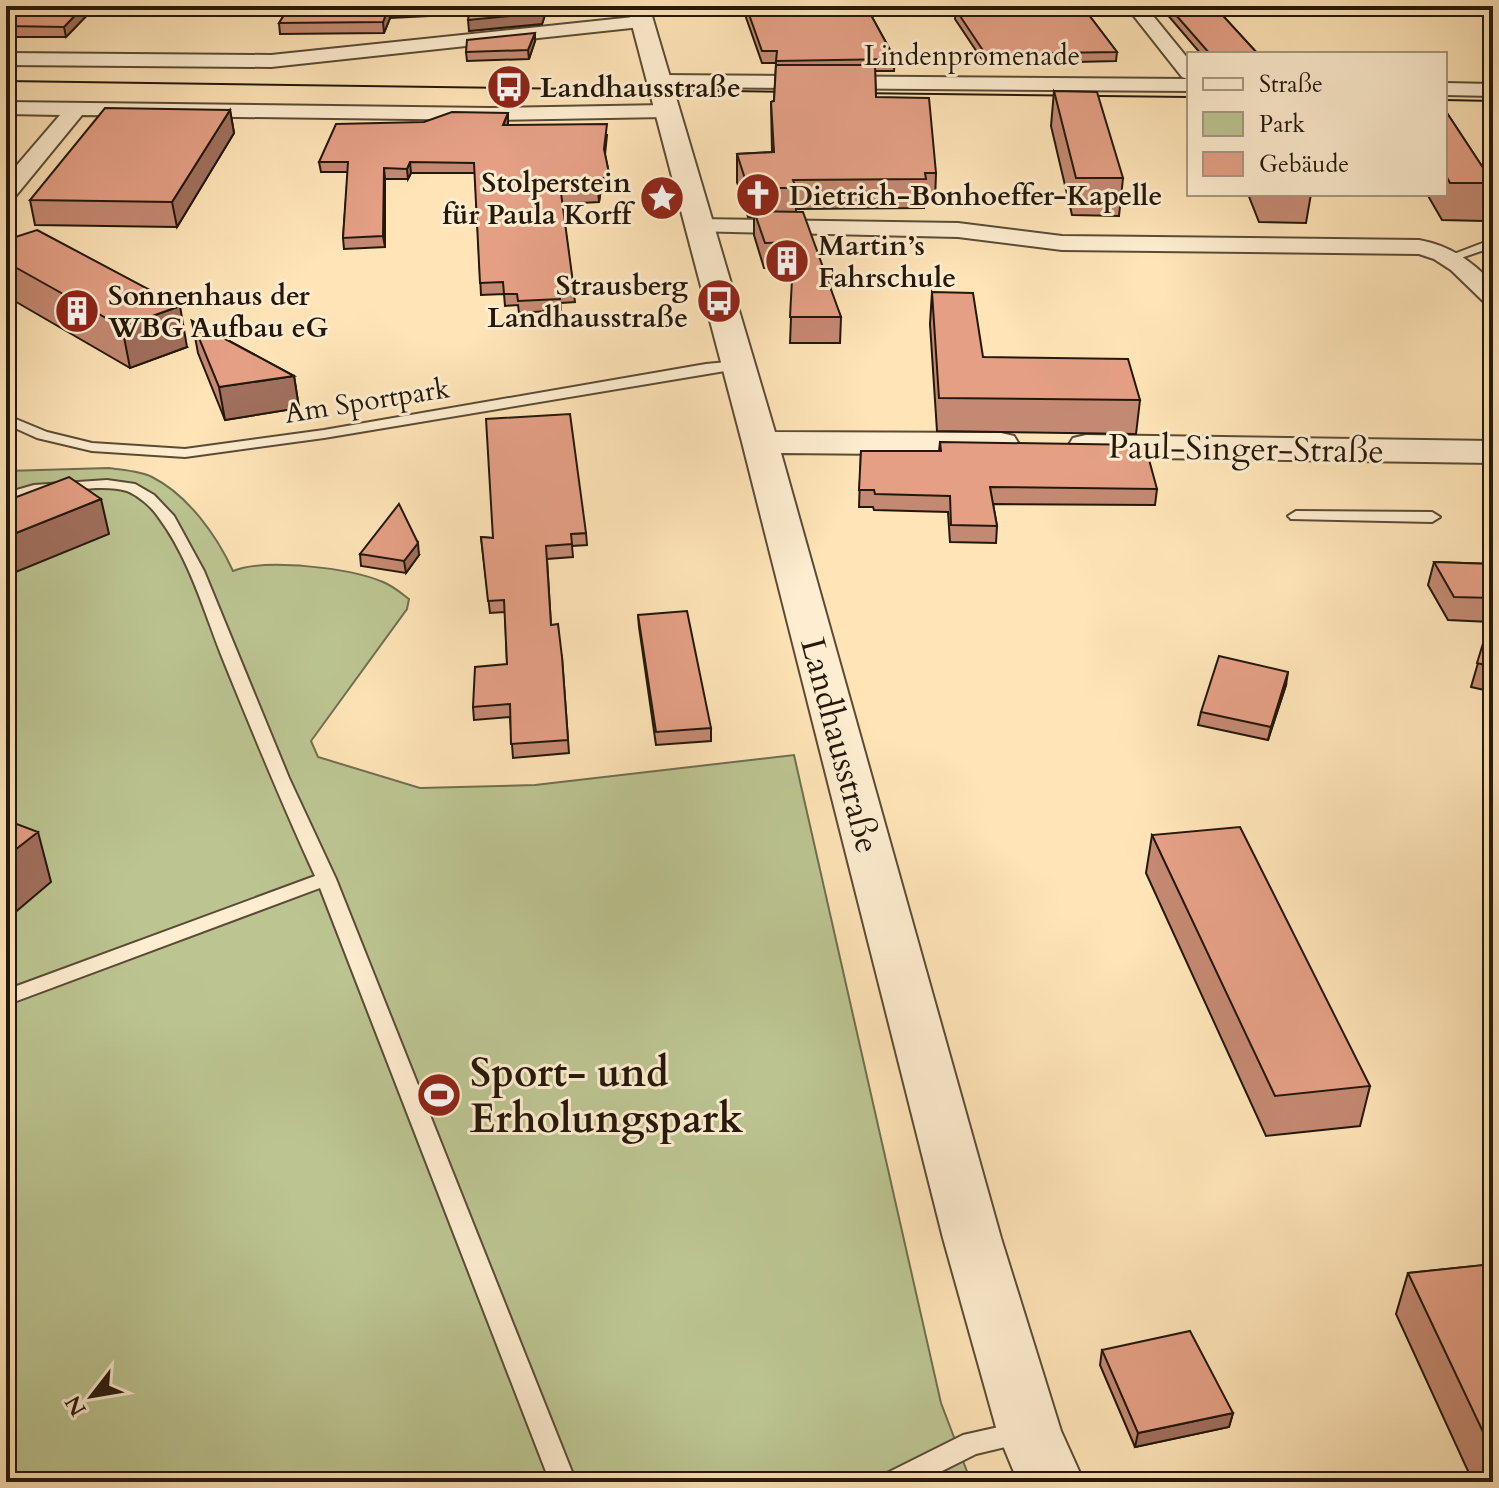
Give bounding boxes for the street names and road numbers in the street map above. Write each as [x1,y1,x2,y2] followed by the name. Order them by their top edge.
[864,37,1080,75] street label: Lindenpromenade
[282,369,452,433] street label: Am Sportpark
[1108,424,1384,474] street label: Paul-Singer-Straße
[789,633,891,858] street label: Landhausstraße

